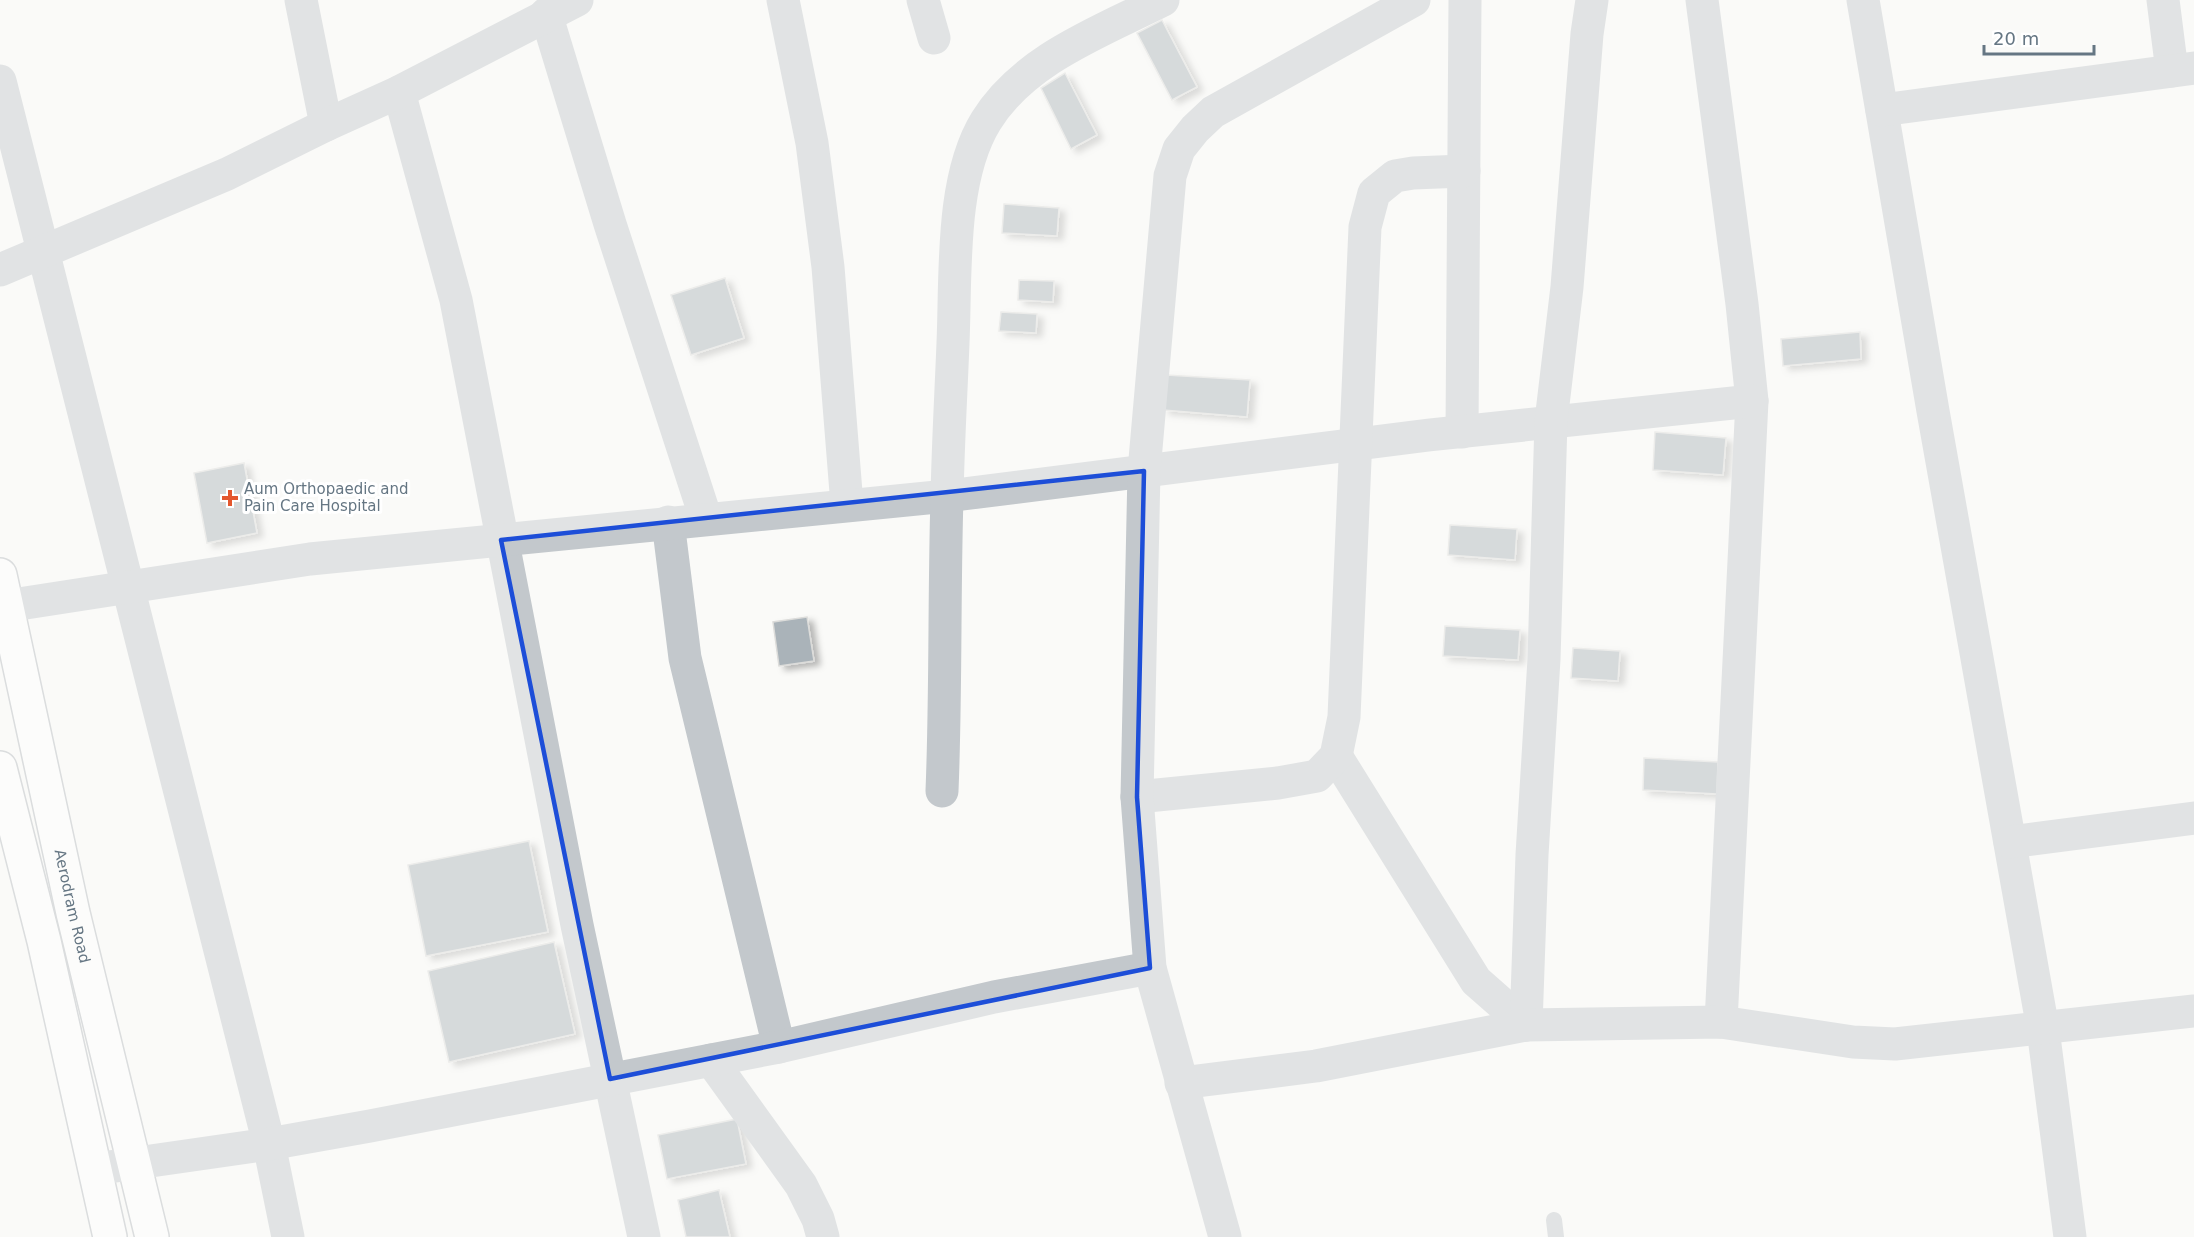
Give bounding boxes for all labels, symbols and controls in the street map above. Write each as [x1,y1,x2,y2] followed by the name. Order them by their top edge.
[1984,18,2094,56] scale bar
[1993,28,2039,49] text: 20 m
[244,480,409,515] place label: Aum Orthopaedic and Pain Care Hospital
[221,489,239,507] marker: Aum Orthopaedic and Pain Care Hospital
[50,848,94,965] street label: Aerodram Road

